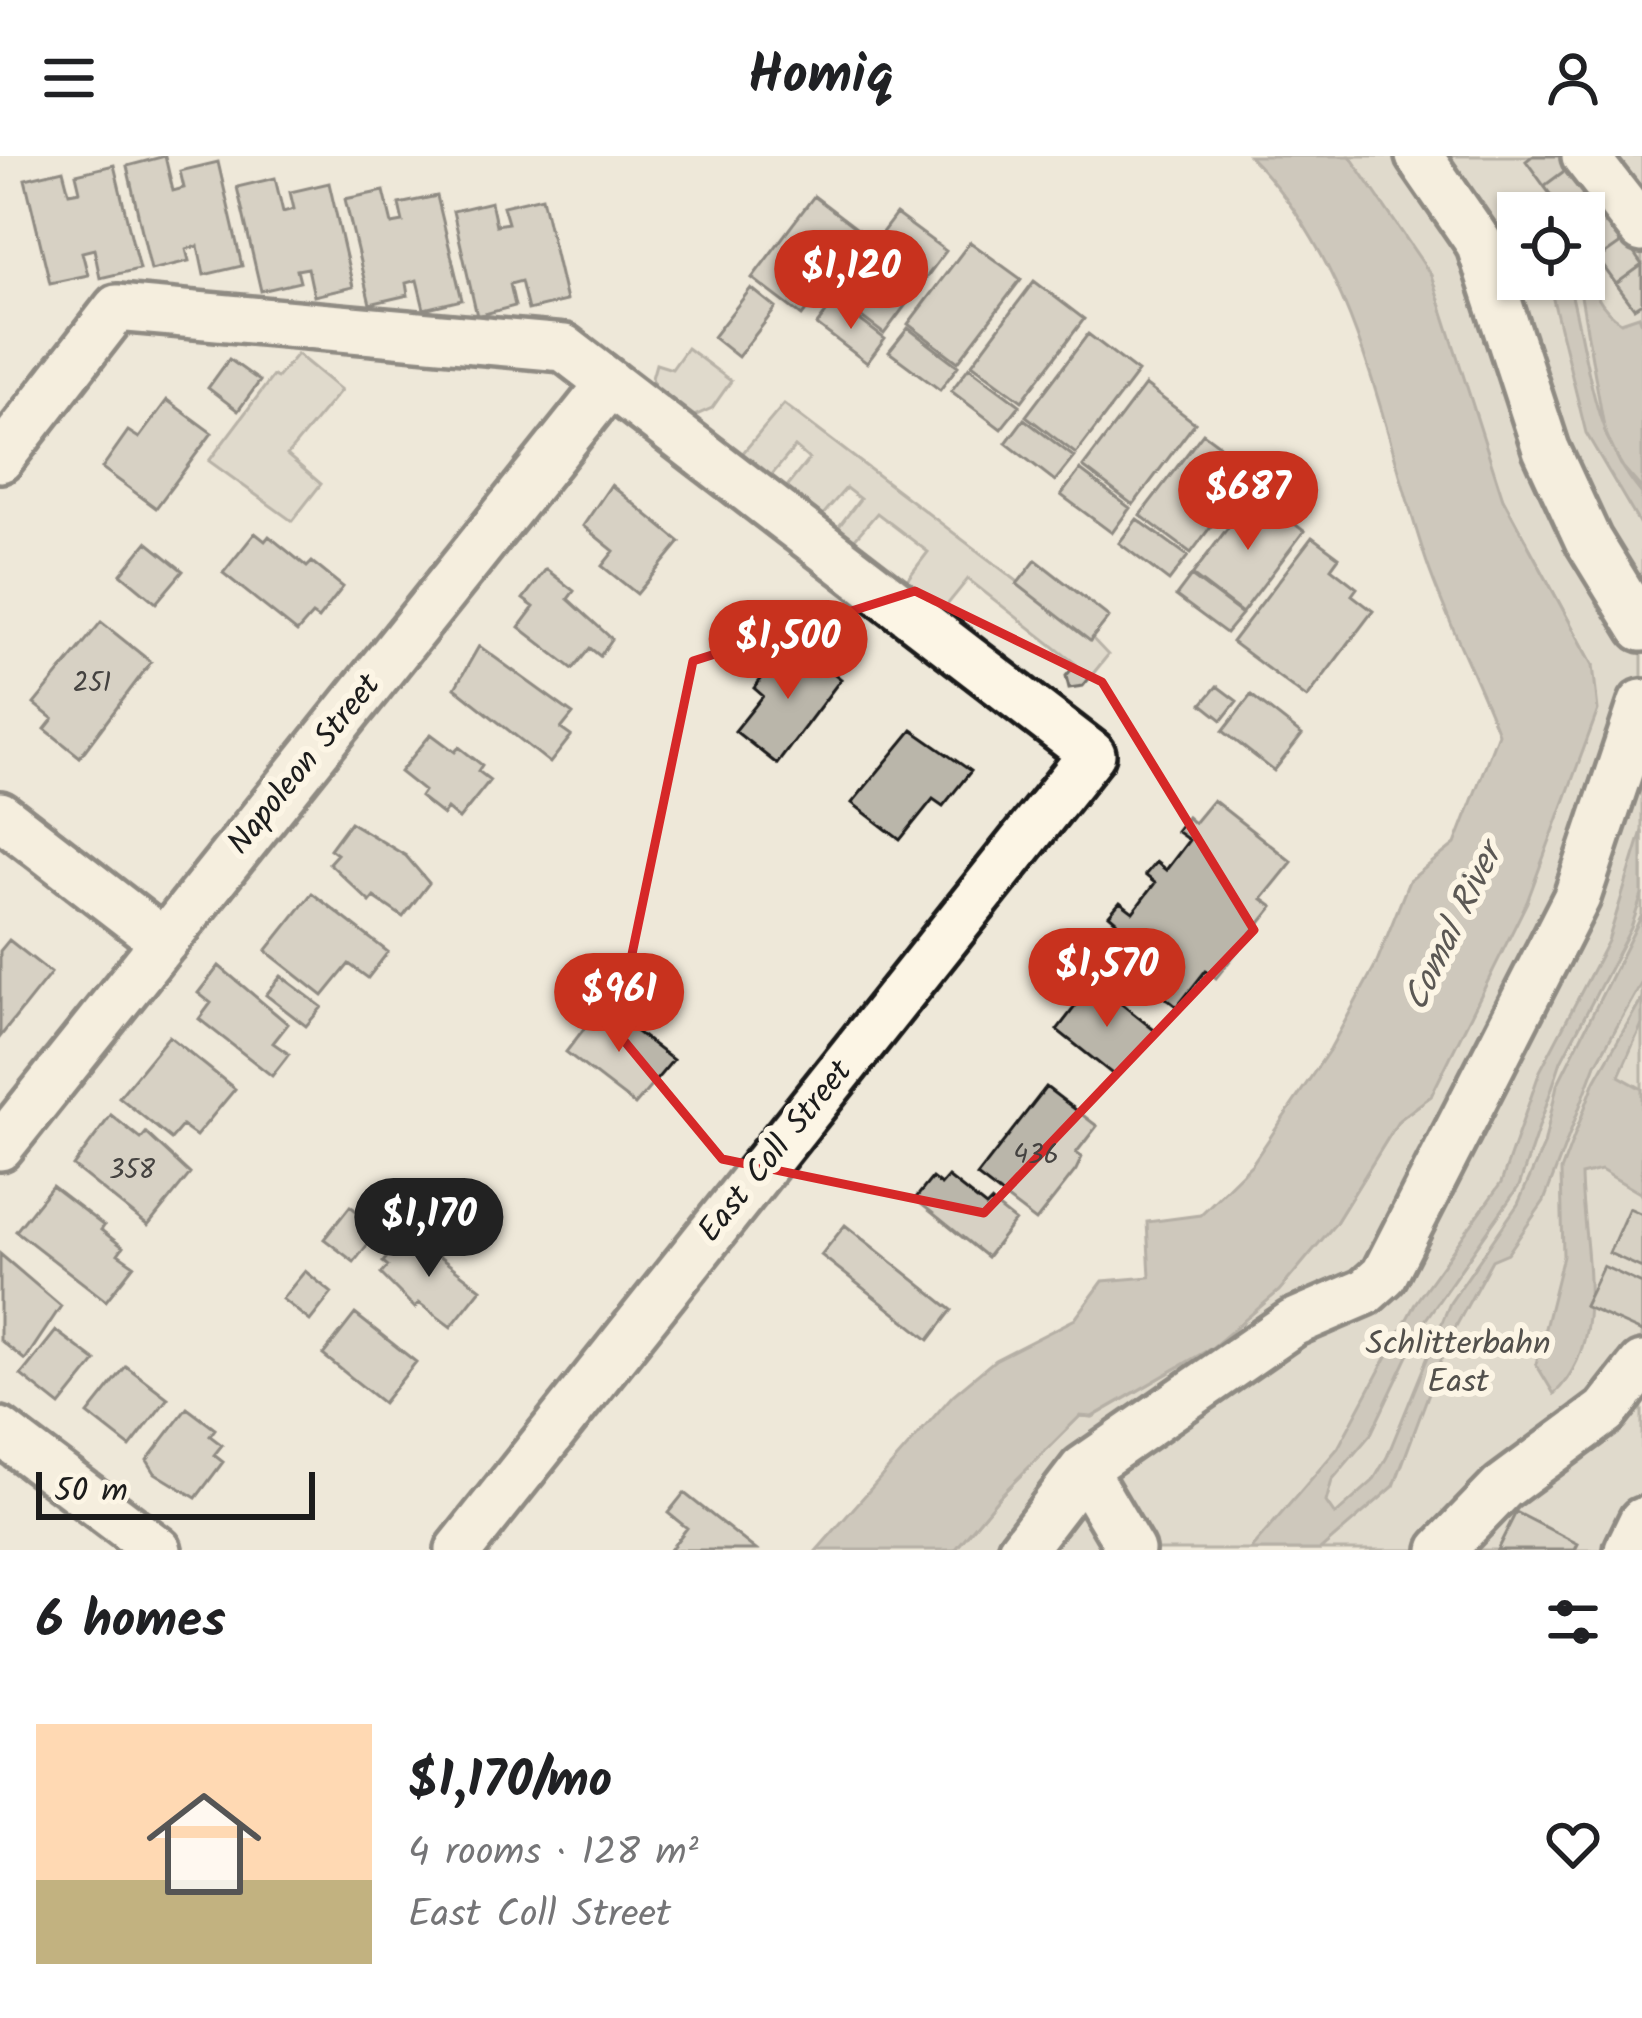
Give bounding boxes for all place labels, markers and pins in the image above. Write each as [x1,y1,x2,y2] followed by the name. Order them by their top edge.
[753,230,949,332] pin: $1,120
[1177,451,1319,553] pin: $687
[690,600,886,702] pin: $1,500
[1009,928,1205,1030] pin: $1,570
[548,953,690,1055] pin: $961
[331,1178,527,1280] pin: $1,170

